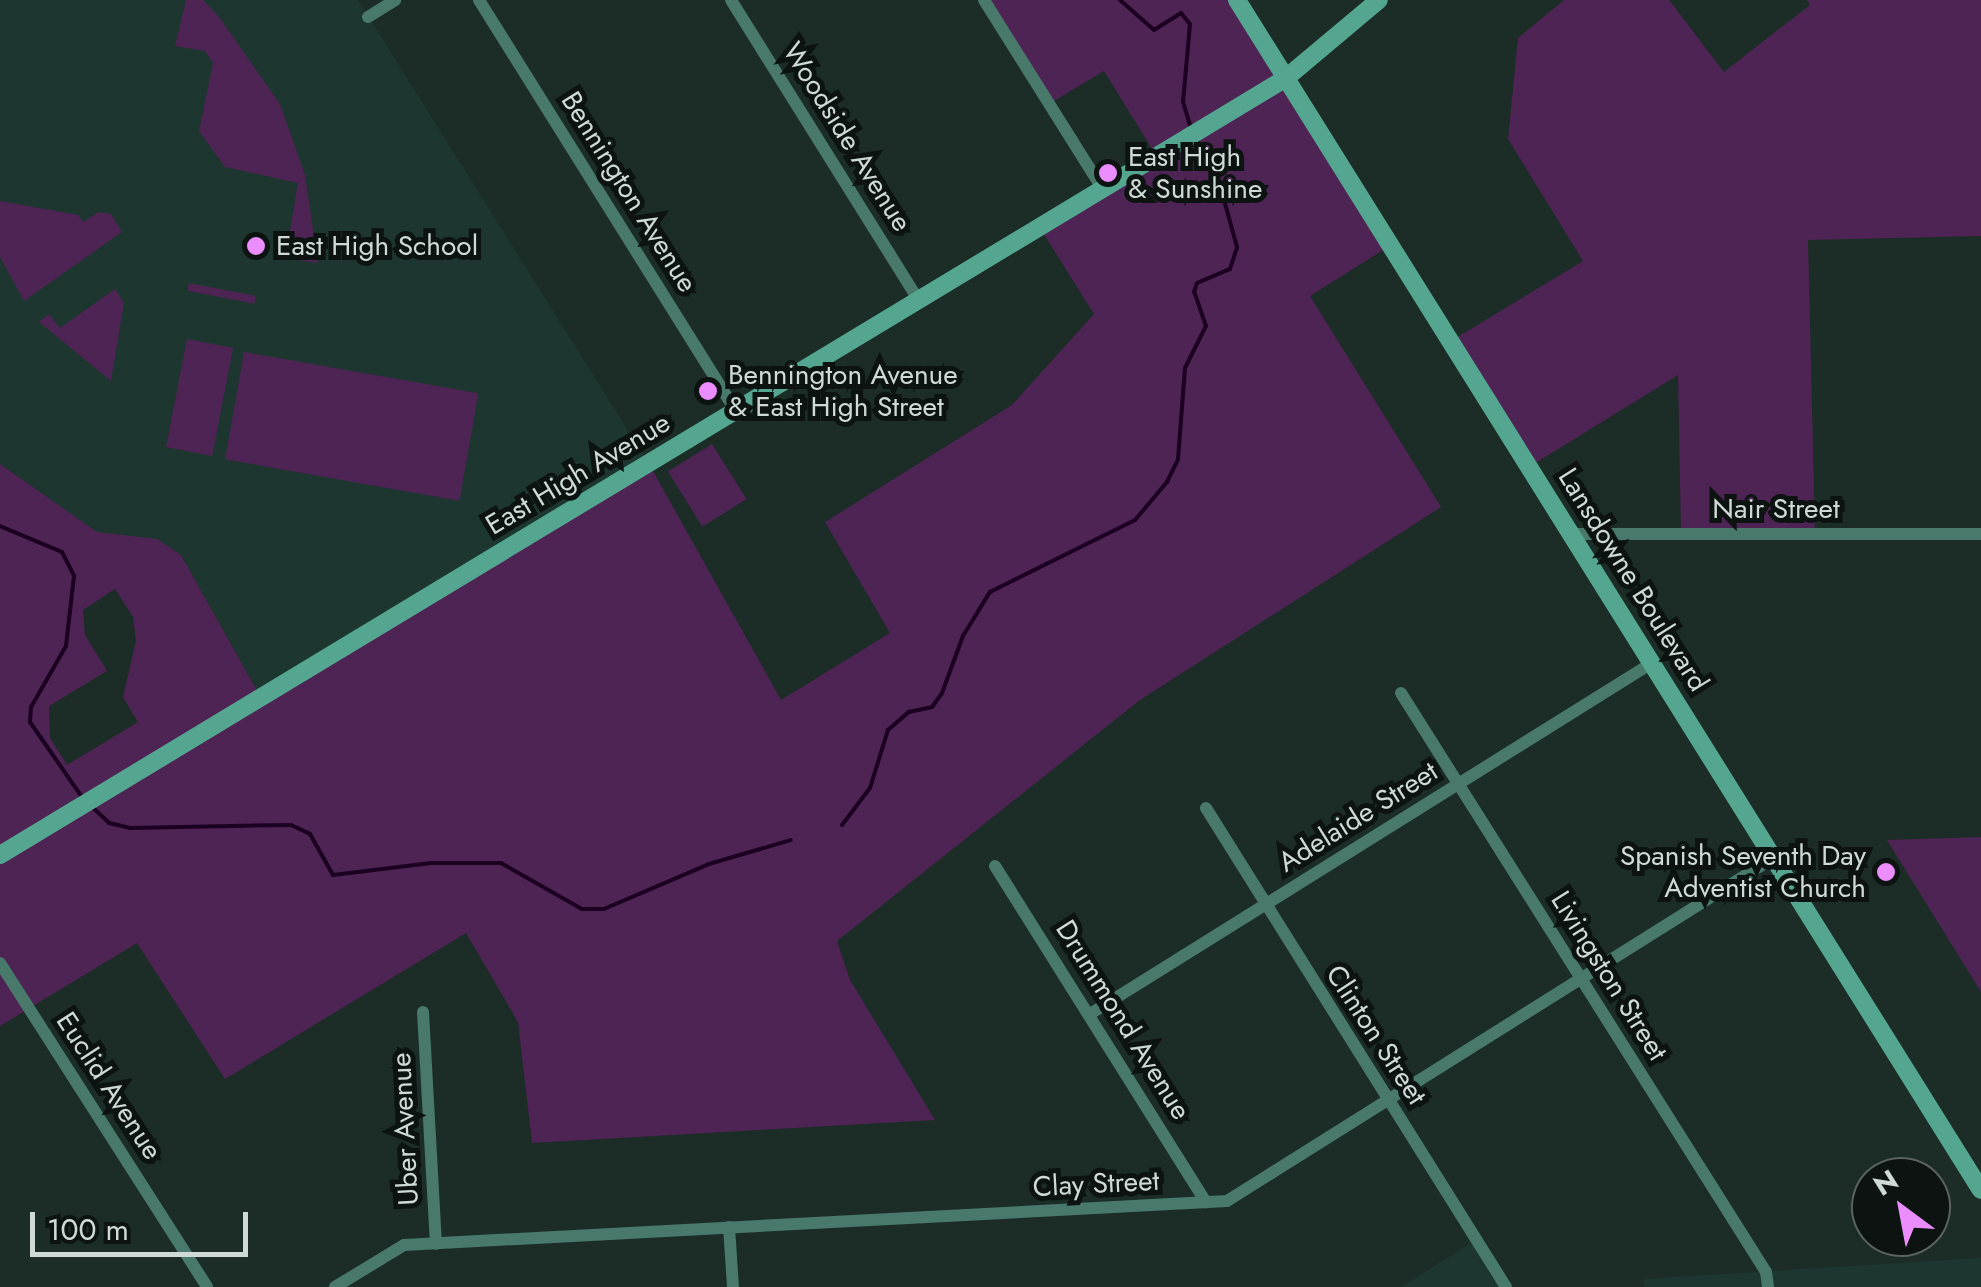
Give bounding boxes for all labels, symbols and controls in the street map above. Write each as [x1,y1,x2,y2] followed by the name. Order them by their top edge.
[775,36,919,238] street label: Woodside Avenue
[554,86,704,298] street label: Bennington Avenue
[1128,140,1262,206] place label: East High & Sunshine
[1097,162,1119,184] marker: East High & Sunshine
[276,229,478,263] place label: East High School
[245,235,267,257] marker: East High School
[728,358,958,424] place label: Bennington Avenue & East High Street
[697,380,719,402] marker: Bennington Avenue & East High Street
[480,406,676,542] street label: East High Avenue
[1551,462,1715,698] street label: Lansdowne Boulevard
[1712,492,1840,526] street label: Nair Street
[1272,755,1444,879] street label: Adelaide Street
[1620,839,1866,905] place label: Spanish Seventh Day Adventist Church
[1875,861,1897,883] marker: Spanish Seventh Day Adventist Church
[1544,885,1674,1067] street label: Livingston Street
[1048,914,1198,1126] street label: Drummond Avenue
[1318,959,1434,1111] street label: Clinton Street
[49,1006,169,1166] street label: Euclid Avenue
[384,1052,426,1206] street label: Uber Avenue
[1851,1157,1951,1257] north arrow
[1866,1160,1906,1206] text: N
[1032,1164,1160,1204] street label: Clay Street
[35,1192,252,1254] scale bar
[47,1208,129,1251] text: 100 m

